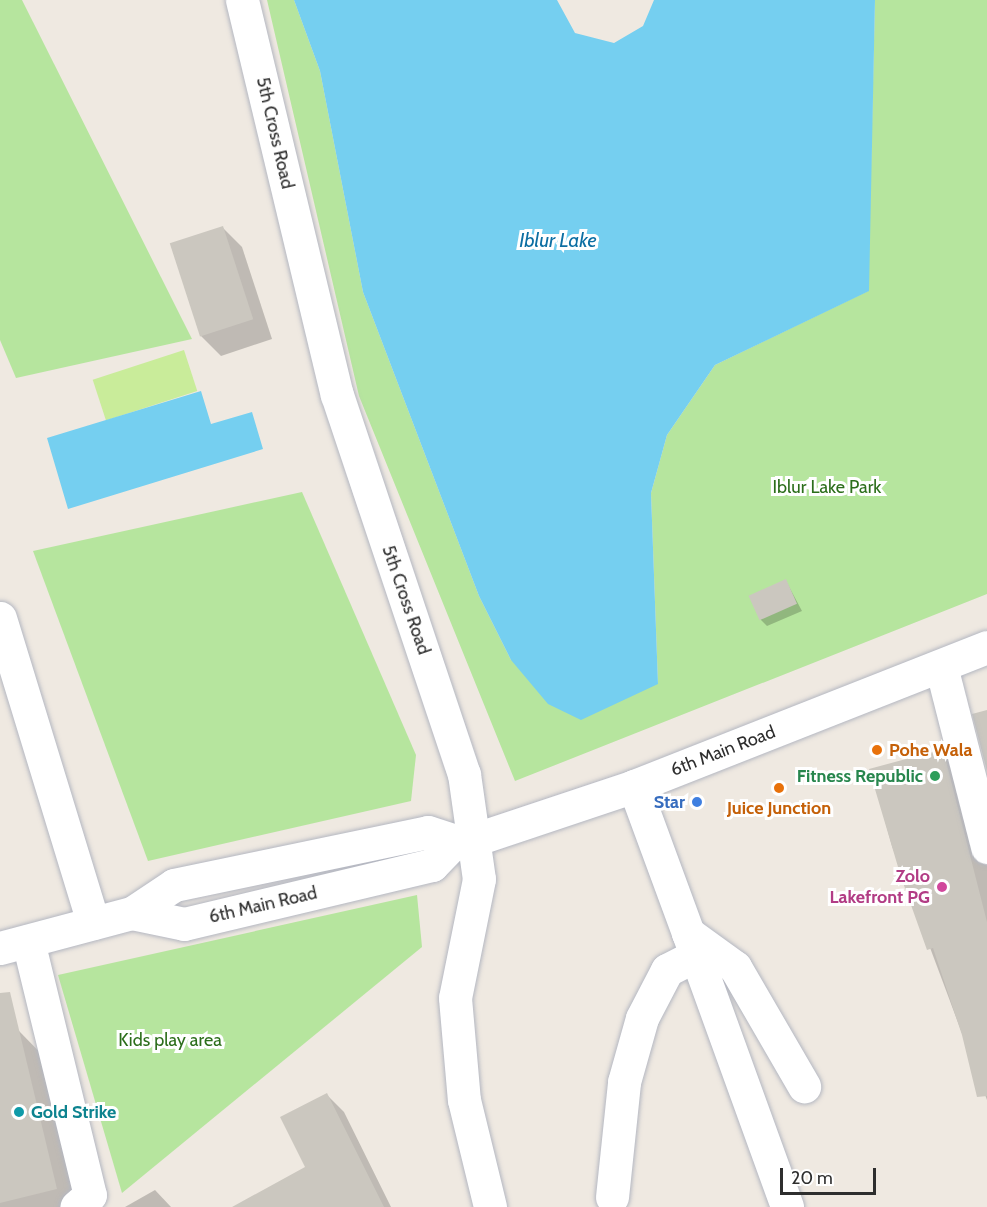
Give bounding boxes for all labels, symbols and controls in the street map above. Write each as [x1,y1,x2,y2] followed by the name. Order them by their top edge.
[252,75,298,191] street label: 5th Cross Road
[519,228,597,252] water label: Iblur Lake
[773,476,881,498] park label: Iblur Lake Park
[377,543,435,657] street label: 5th Cross Road
[668,721,778,781] street label: 6th Main Road
[889,739,972,761] place label: Pohe Wala
[870,743,884,757] marker: Pohe Wala
[797,765,923,787] place label: Fitness Republic
[928,769,942,783] marker: Fitness Republic
[772,781,786,795] marker: Juice Junction
[654,791,685,813] place label: Star
[690,795,704,809] marker: Star
[727,797,831,819] place label: Juice Junction
[830,866,930,908] place label: Zolo Lakefront PG
[935,880,949,894] marker: Zolo Lakefront PG
[207,882,319,928] street label: 6th Main Road
[118,1029,222,1051] park label: Kids play area
[31,1101,116,1123] place label: Gold Strike
[12,1105,26,1119] marker: Gold Strike
[783,1156,879,1194] scale bar
[791,1167,833,1189] text: 20 m

